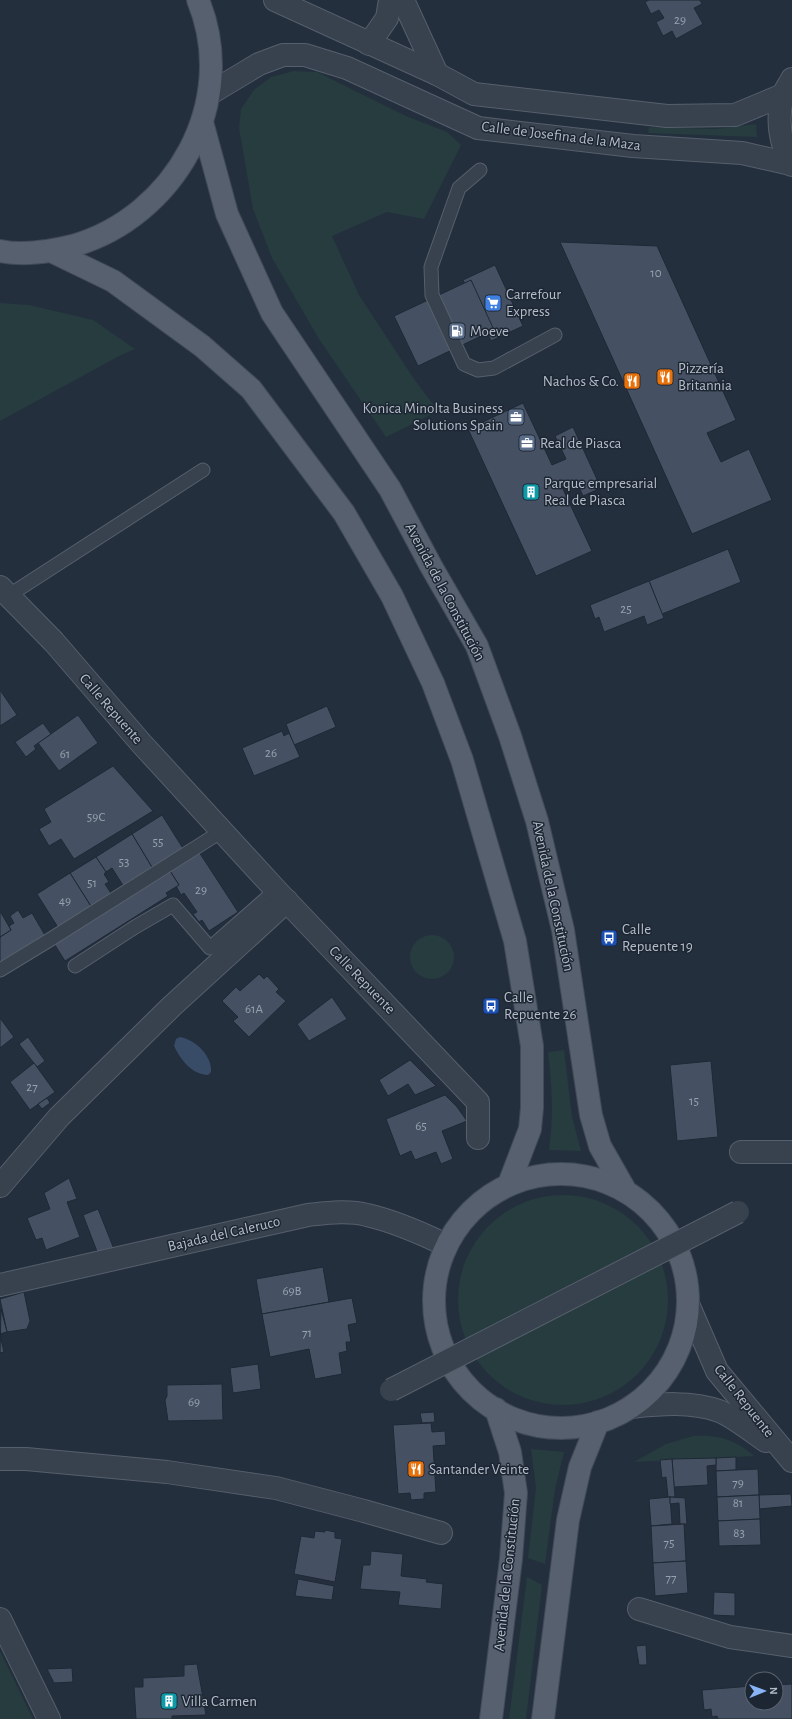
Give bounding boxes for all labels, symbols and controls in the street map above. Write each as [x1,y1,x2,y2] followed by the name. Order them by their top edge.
[674,14,686,27] house number: 29
[481,119,642,153] street label: Calle de Josefina de la Maza
[650,267,662,280] house number: 10
[506,287,561,319] place label: Carrefour Express
[483,293,503,313] supermarket icon: Carrefour Express
[447,321,467,341] fuel station icon: Moeve
[470,324,509,339] place label: Moeve
[678,361,732,393] place label: Pizzería Britannia
[655,367,675,387] restaurant icon: Pizzería Britannia
[622,371,642,391] restaurant icon: Nachos & Co.
[543,374,619,389] place label: Nachos & Co.
[362,401,503,433] place label: Konica Minolta Business Solutions Spain
[506,407,526,427] office icon: Konica Minolta Business Solutions Spain
[517,433,537,453] office icon: Real de Piasca
[540,436,622,451] place label: Real de Piasca
[544,476,657,508] place label: Parque empresarial Real de Piasca
[521,482,541,502] building icon: Parque empresarial Real de Piasca
[402,521,488,663] street label: Avenida de la Constitución
[620,603,632,616] house number: 25
[77,671,145,747] street label: Calle Repuente
[265,747,277,760] house number: 26
[60,748,70,761] house number: 61
[87,811,105,824] house number: 59C
[530,819,576,973] street label: Avenida de la Constitución
[153,836,163,849] house number: 55
[119,856,129,869] house number: 53
[87,877,97,890] house number: 51
[195,884,207,897] house number: 29
[59,895,71,908] house number: 49
[622,922,693,954] place label: Calle Repuente 19
[599,928,619,948] bus stop icon: Calle Repuente 19
[326,943,398,1017] street label: Calle Repuente
[504,990,576,1022] place label: Calle Repuente 26
[481,996,501,1016] bus stop icon: Calle Repuente 26
[245,1003,264,1016] house number: 61A
[26,1081,38,1094] house number: 27
[689,1095,699,1108] house number: 15
[415,1120,427,1133] house number: 65
[166,1214,282,1254] street label: Bajada del Caleruco
[282,1285,302,1298] house number: 69B
[302,1327,312,1340] house number: 71
[711,1362,777,1440] street label: Calle Repuente
[188,1396,200,1409] house number: 69
[406,1459,426,1479] restaurant icon: Santander Veinte
[429,1462,529,1477] place label: Santander Veinte
[732,1477,744,1490] house number: 79
[733,1497,743,1510] house number: 81
[492,1498,522,1652] street label: Avenida de la Constitución
[733,1527,745,1540] house number: 83
[664,1537,674,1550] house number: 75
[666,1572,677,1585] house number: 77
[744,1671,784,1711] north arrow
[768,1687,779,1695] text: N
[159,1691,179,1711] building icon: Villa Carmen
[182,1694,257,1709] place label: Villa Carmen

